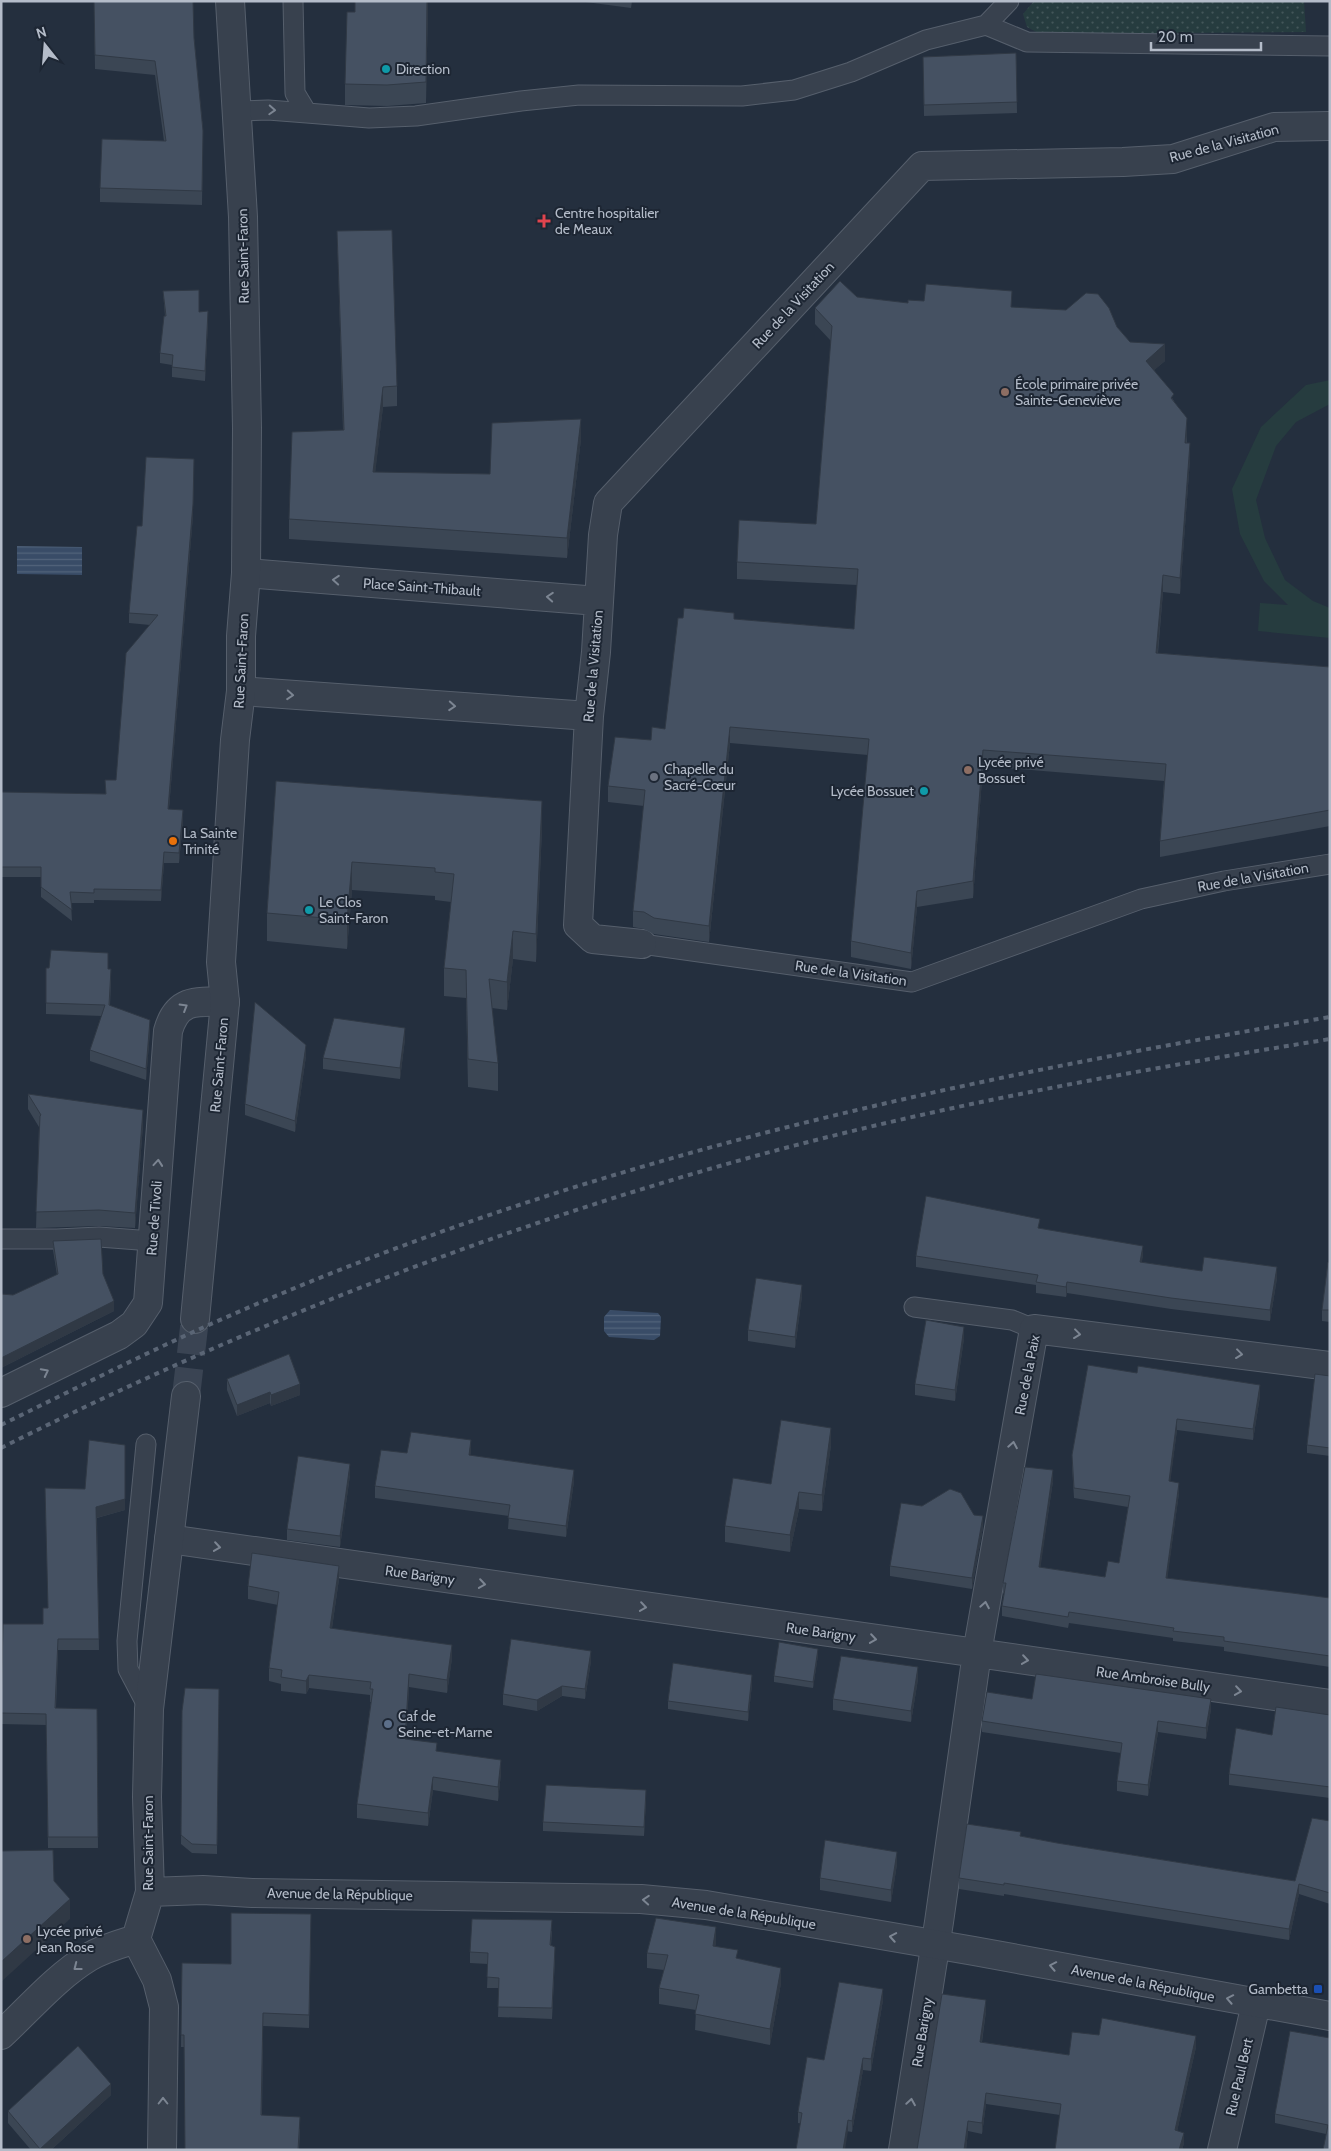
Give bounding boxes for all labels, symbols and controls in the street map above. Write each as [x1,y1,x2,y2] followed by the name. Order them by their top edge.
[20,20,70,70] north arrow
[1151,20,1261,52] scale bar
[34,23,49,43] text: N
[1158,28,1193,46] text: 20 m
[396,60,450,78] place label: Direction
[380,63,392,75] marker: Direction
[268,105,276,116] one-way arrow
[1167,120,1281,166] street label: Rue de la Visitation
[555,204,659,238] place label: Centre hospitalier de Meaux
[233,208,253,304] street label: Rue Saint-Faron
[537,214,551,228] marker: Centre hospitalier de Meaux
[748,258,838,352] street label: Rue de la Visitation
[1015,375,1138,409] place label: École primaire privée Sainte-Geneviève
[999,386,1011,398] marker: École primaire privée Sainte-Geneviève
[363,574,482,600] street label: Place Saint-Thibault
[331,575,339,586] one-way arrow
[546,591,554,602] one-way arrow
[579,609,607,723] street label: Rue de la Visitation
[230,613,252,709] street label: Rue Saint-Faron
[286,689,294,700] one-way arrow
[448,701,456,712] one-way arrow
[978,753,1044,787] place label: Lycée privé Bossuet
[664,760,736,794] place label: Chapelle du Sacré-Cœur
[962,764,974,776] marker: Lycée privé Bossuet
[648,771,660,783] marker: Chapelle du Sacré-Cœur
[830,782,914,800] place label: Lycée Bossuet
[918,785,930,797] marker: Lycée Bossuet
[183,824,237,858] place label: La Sainte Trinité
[167,835,179,847] marker: La Sainte Trinité
[1196,858,1310,896] street label: Rue de la Visitation
[319,893,388,927] place label: Le Clos Saint-Faron
[303,904,315,916] marker: Le Clos Saint-Faron
[794,956,908,990] street label: Rue de la Visitation
[179,1004,188,1014] one-way arrow
[206,1017,232,1113] street label: Rue Saint-Faron
[152,1158,163,1166] one-way arrow
[142,1180,166,1256] street label: Rue de Tivoli
[1074,1328,1082,1339] one-way arrow
[1010,1333,1044,1417] street label: Rue de la Paix
[1235,1348,1243,1359] one-way arrow
[40,1368,49,1378] one-way arrow
[1008,1441,1018,1450] one-way arrow
[214,1541,222,1552] one-way arrow
[384,1561,456,1589] street label: Rue Barigny
[478,1578,486,1589] one-way arrow
[639,1601,647,1611] one-way arrow
[980,1601,990,1610] one-way arrow
[785,1618,857,1646] street label: Rue Barigny
[870,1633,878,1644] one-way arrow
[1021,1655,1030,1665] one-way arrow
[1095,1662,1211,1696] street label: Rue Ambroise Bully
[1235,1685,1243,1696] one-way arrow
[398,1707,493,1741] place label: Caf de Seine-et-Marne
[382,1718,394,1730] marker: Caf de Seine-et-Marne
[139,1795,157,1891] street label: Rue Saint-Faron
[267,1884,413,1904] street label: Avenue de la République
[671,1893,817,1933] street label: Avenue de la République
[642,1894,650,1905] one-way arrow
[36,1922,103,1956] place label: Lycée privé Jean Rose
[21,1933,33,1945] marker: Lycée privé Jean Rose
[889,1933,898,1943] one-way arrow
[1070,1960,1216,2006] street label: Avenue de la République
[74,1961,83,1969] one-way arrow
[1049,1961,1057,1971] one-way arrow
[1249,1980,1308,1998] place label: Gambetta
[1312,1983,1324,1995] marker: Gambetta
[1226,1994,1234,2005] one-way arrow
[908,1996,936,2068] street label: Rue Barigny
[1221,2036,1257,2117] street label: Rue Paul Bert
[158,2097,168,2104] one-way arrow
[905,2097,915,2106] one-way arrow

